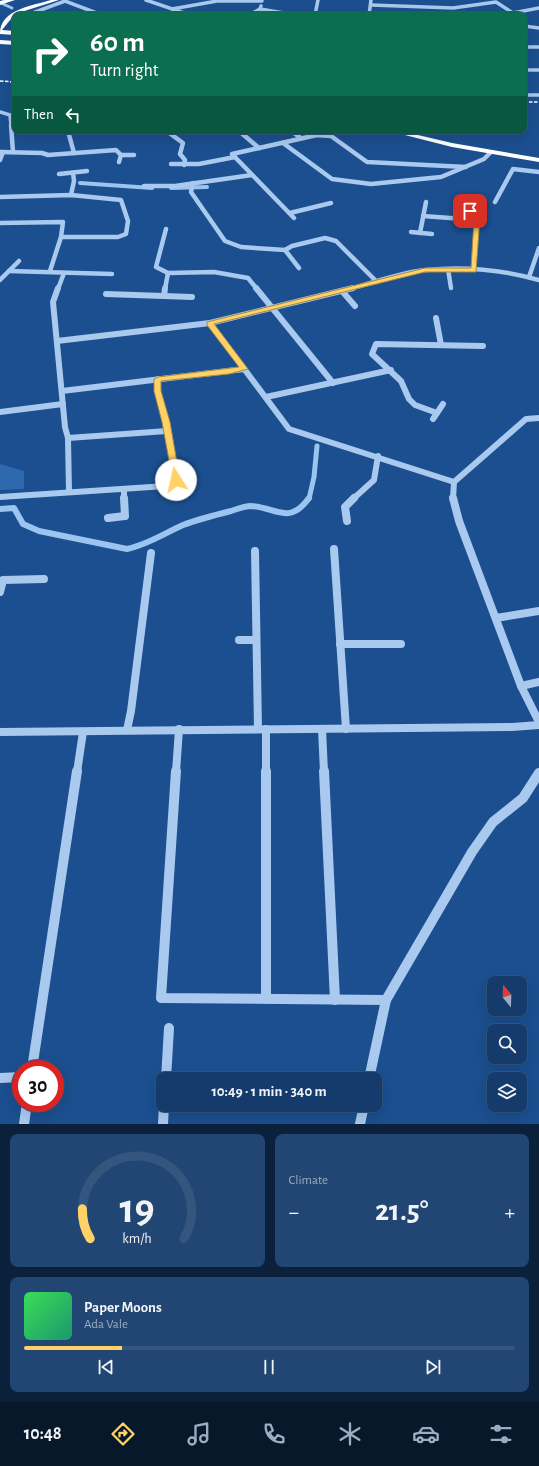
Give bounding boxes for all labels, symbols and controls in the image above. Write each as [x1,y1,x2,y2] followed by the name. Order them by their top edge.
[24,28,76,80] icon: right
[90,29,145,57] text: 60 m
[90,62,159,80] text: Turn right
[62,104,84,126] icon: left
[24,107,54,122] text: Then
[453,194,487,228] pin
[459,200,481,222] icon: arrive
[155,459,197,501] position arrow
[487,976,527,1016] north arrow
[487,976,527,1112] map controls
[487,1024,527,1064] button: search
[12,1060,64,1112] speed limit sign: 30
[487,1072,527,1112] button: layers
[211,1084,327,1099] text: 10:49 · 1 min · 340 m
[289,1174,328,1187] text: Climate
[120,1188,155,1229] text: 19
[375,1196,429,1226] text: 21.5°
[289,1201,299,1223] text: −
[504,1201,515,1223] text: +
[123,1231,152,1245] text: km/h
[84,1300,162,1315] text: Paper Moons
[84,1318,128,1331] text: Ada Vale
[95,1356,117,1378] icon: previous
[258,1356,280,1378] icon: pause
[422,1356,444,1378] icon: next
[109,1420,137,1448] icon: directions
[185,1420,213,1448] icon: music
[260,1420,288,1448] icon: phone
[336,1420,364,1448] icon: climate
[412,1420,440,1448] icon: car
[487,1420,515,1448] icon: filters
[24,1425,62,1443] text: 10:48

